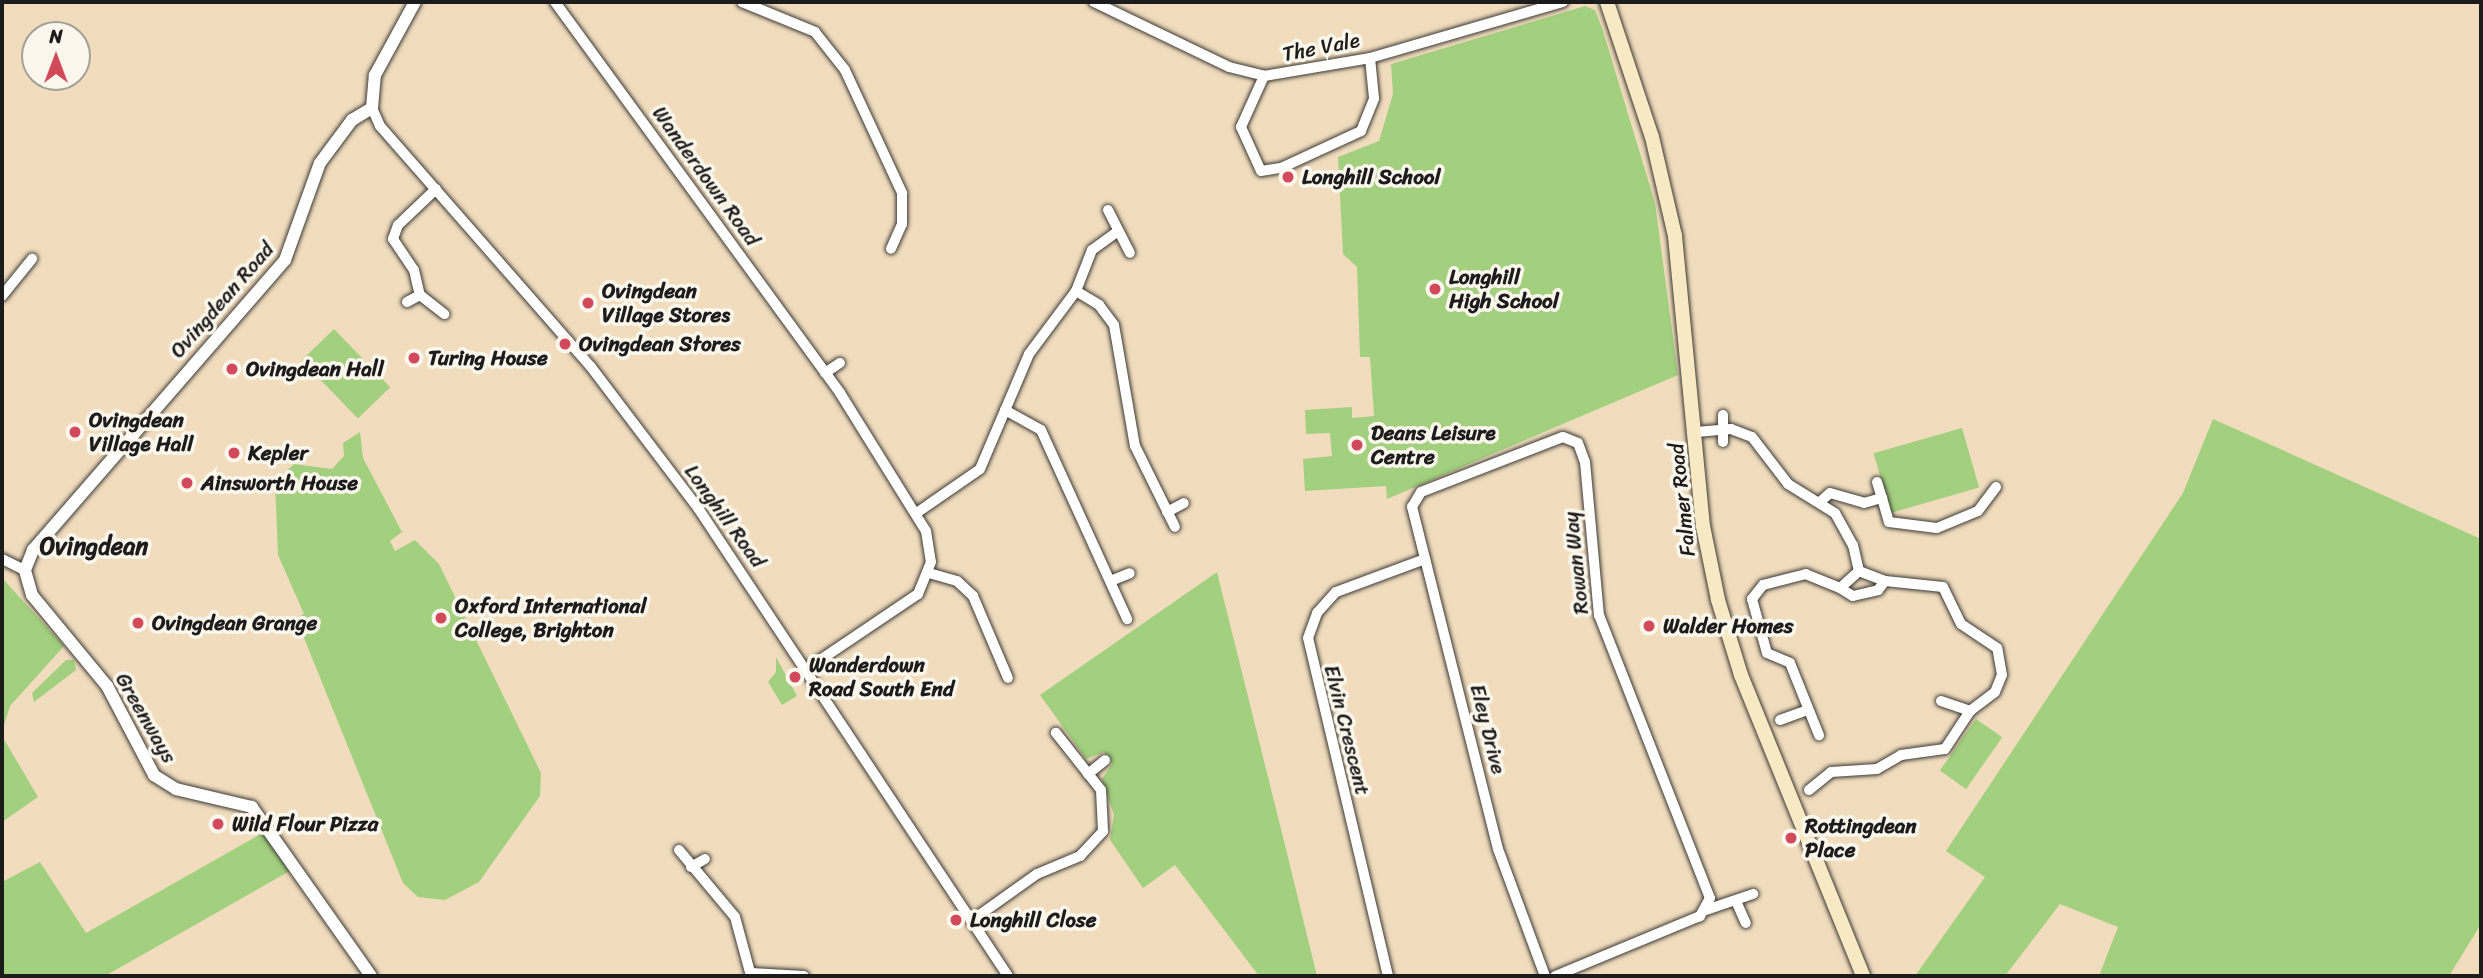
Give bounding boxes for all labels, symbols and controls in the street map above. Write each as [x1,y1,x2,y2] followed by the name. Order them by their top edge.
[49,20,63,53] text: N
[21,21,91,91] north arrow
[1281,27,1361,67] street label: The Vale
[647,101,765,251] street label: Wanderdown Road
[1302,164,1441,190] place label: Longhill School
[1280,169,1296,185] marker: Longhill School
[165,237,279,363] street label: Ovingdean Road
[1449,264,1559,314] place label: Longhill High School
[602,278,730,328] place label: Ovingdean Village Stores
[1427,281,1443,297] marker: Longhill High School
[580,295,596,311] marker: Ovingdean Village Stores
[579,331,740,357] place label: Ovingdean Stores
[557,336,573,352] marker: Ovingdean Stores
[428,345,547,371] place label: Turing House
[406,350,422,366] marker: Turing House
[246,356,384,382] place label: Ovingdean Hall
[224,361,240,377] marker: Ovingdean Hall
[89,407,193,457] place label: Ovingdean Village Hall
[1371,420,1498,470] place label: Deans Leisure Centre
[67,424,83,440] marker: Ovingdean Village Hall
[1349,437,1365,453] marker: Deans Leisure Centre
[248,440,308,466] place label: Kepler
[1664,442,1700,558] street label: Falmer Road
[226,445,242,461] marker: Kepler
[679,459,771,573] street label: Longhill Road
[201,470,358,496] place label: Ainsworth House
[179,475,195,491] marker: Ainsworth House
[1558,511,1594,615] street label: Rowan Way
[40,533,148,561] district label: Ovingdean
[455,593,648,643] place label: Oxford International College, Brighton
[152,610,317,636] place label: Ovingdean Grange
[433,610,449,626] marker: Oxford International College, Brighton
[1663,613,1794,639] place label: Walder Homes
[130,615,146,631] marker: Ovingdean Grange
[1641,618,1657,634] marker: Walder Homes
[809,652,954,702] place label: Wanderdown Road South End
[1319,662,1375,798] street label: Elvin Crescent
[110,668,182,768] street label: Greenways
[787,669,803,685] marker: Wanderdown Road South End
[1465,681,1511,777] street label: Eley Drive
[232,811,379,837] place label: Wild Flour Pizza
[1805,813,1917,863] place label: Rottingdean Place
[210,816,226,832] marker: Wild Flour Pizza
[1783,830,1799,846] marker: Rottingdean Place
[970,907,1097,933] place label: Longhill Close
[948,912,964,928] marker: Longhill Close

